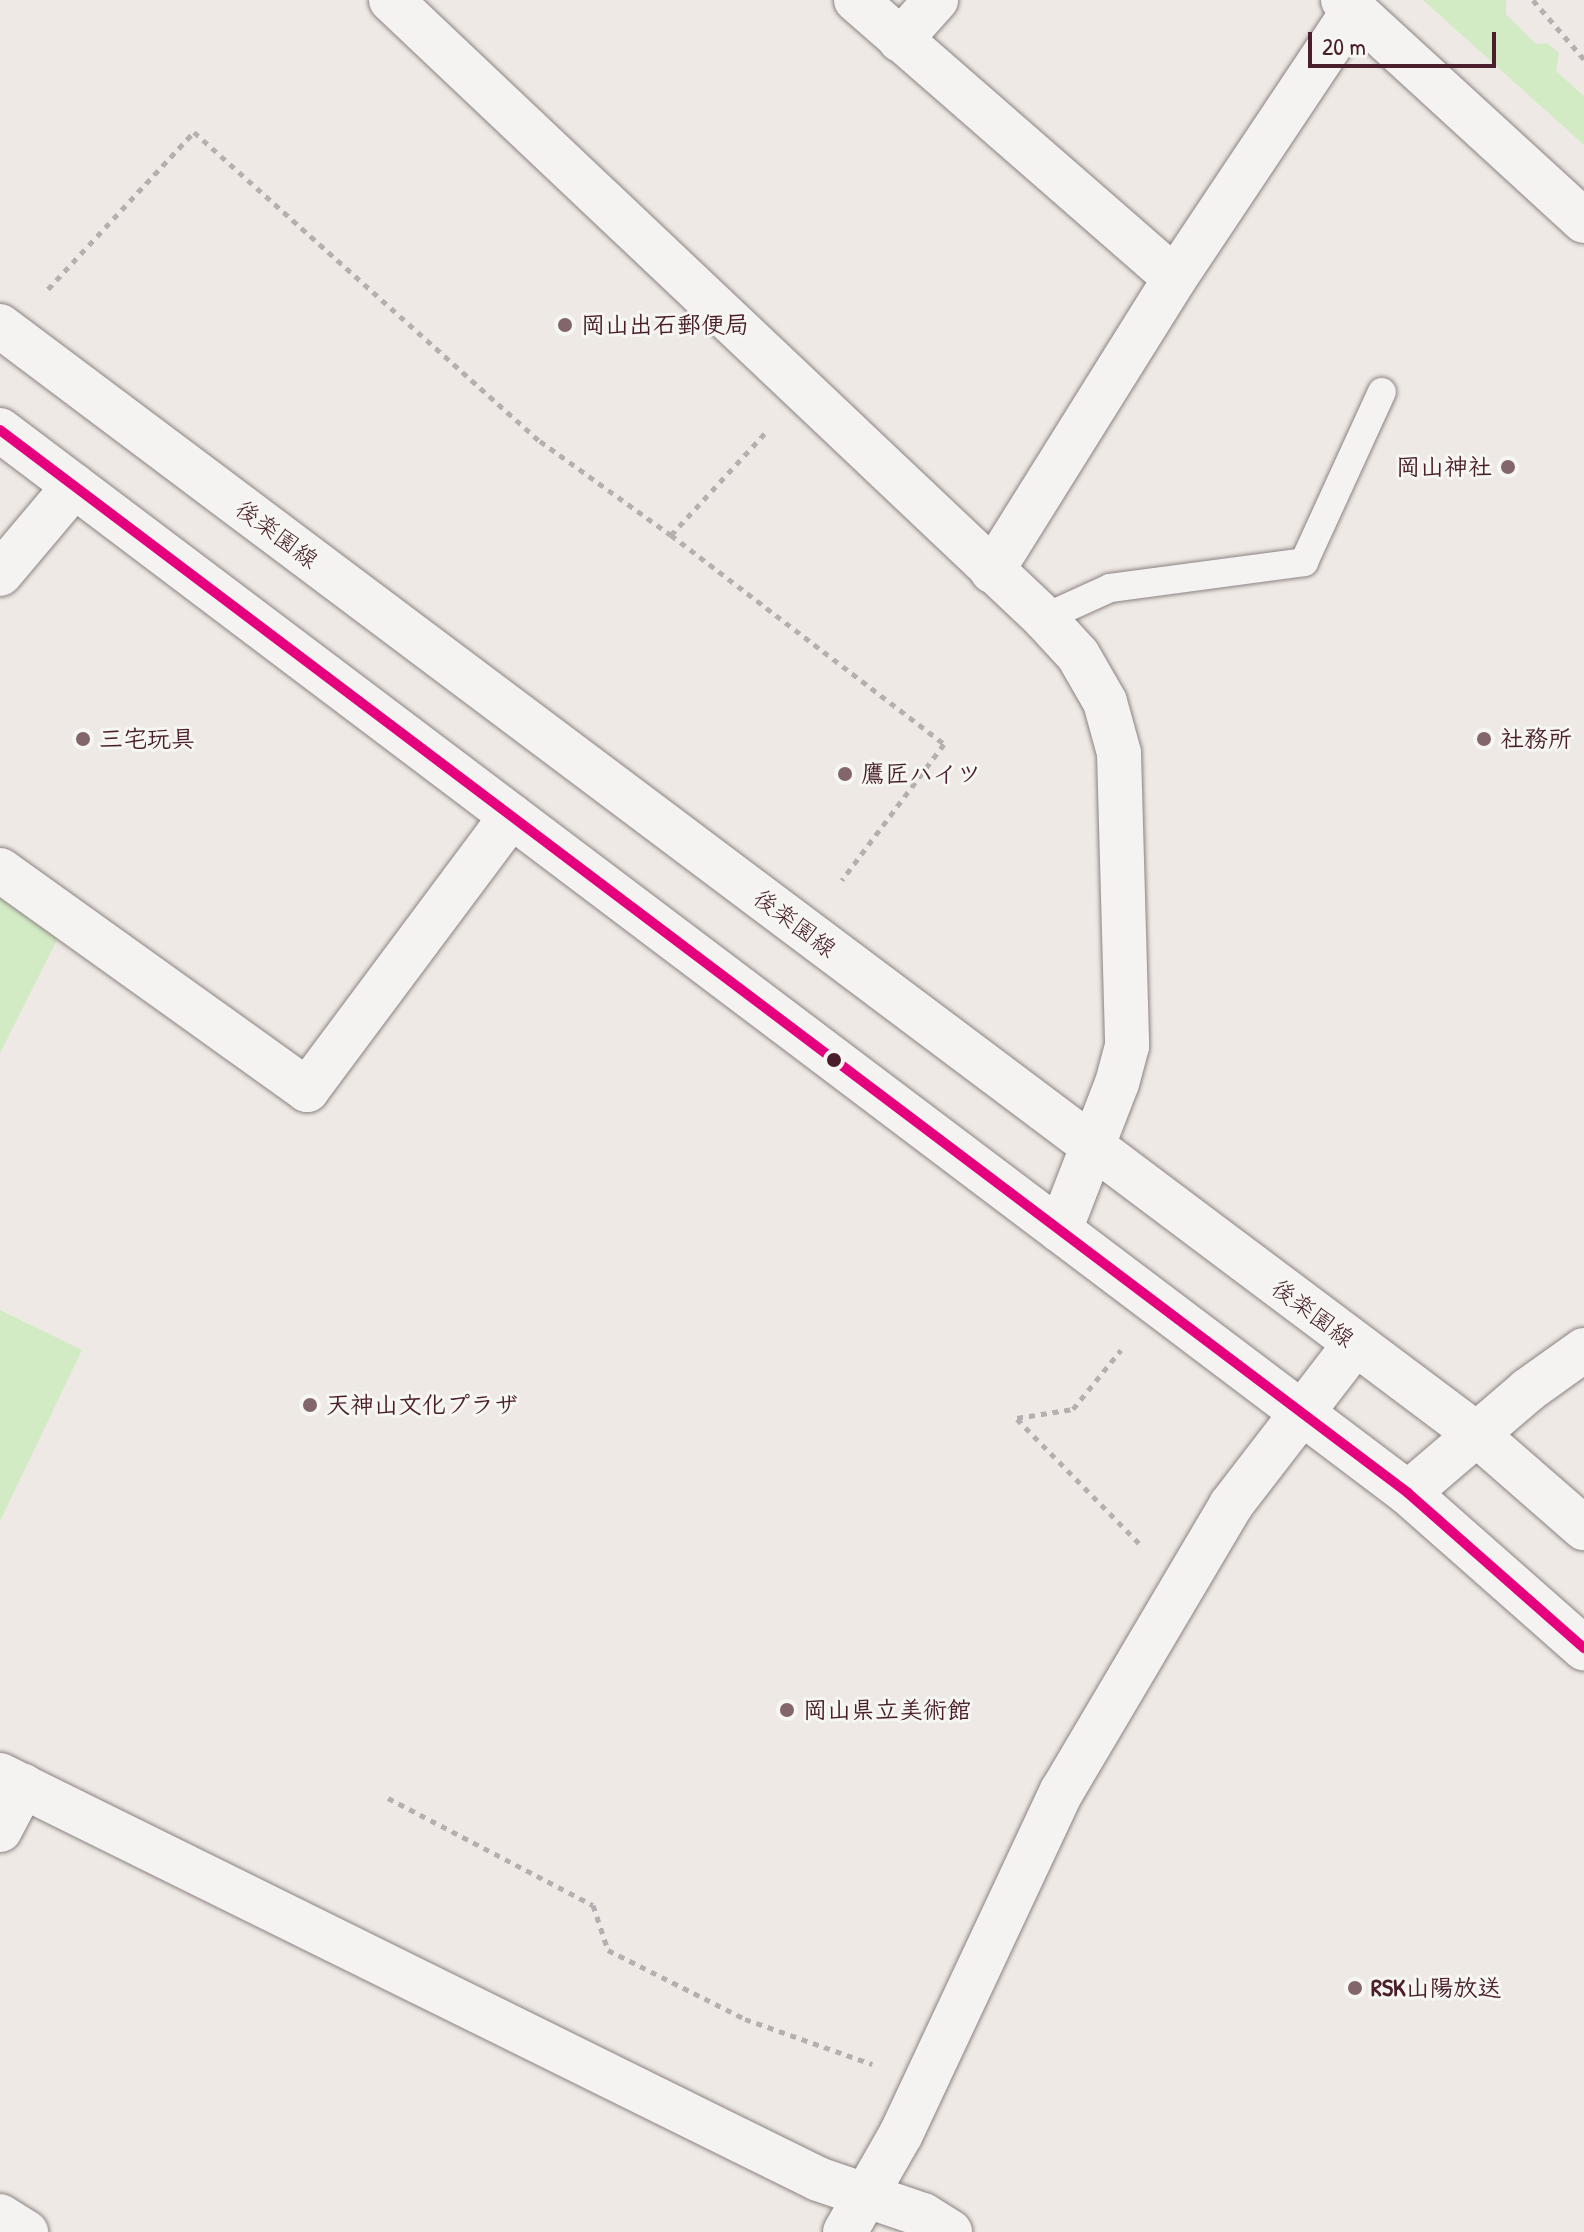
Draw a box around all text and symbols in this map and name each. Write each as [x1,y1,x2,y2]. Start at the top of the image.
scale bar [1312,16,1500,66]
text: 20 m [1322,30,1366,62]
place label: 岡山出石郵便局 [581,311,749,339]
marker: 岡山出石郵便局 [556,316,574,334]
place label: 岡山神社 [1396,453,1492,481]
marker: 岡山神社 [1499,458,1517,476]
street label: 後楽園線 [230,494,324,574]
place label: 三宅玩具 [99,725,195,753]
place label: 社務所 [1500,725,1572,753]
marker: 三宅玩具 [74,730,92,748]
marker: 社務所 [1475,730,1493,748]
place label: 鷹匠ハイツ [861,760,981,788]
marker: 鷹匠ハイツ [836,765,854,783]
street label: 後楽園線 [748,883,842,963]
unlabelled marker [826,1052,842,1068]
street label: 後楽園線 [1266,1273,1360,1353]
place label: 天神山文化プラザ [326,1391,518,1419]
marker: 天神山文化プラザ [301,1396,319,1414]
place label: 岡山県立美術館 [803,1696,971,1724]
marker: 岡山県立美術館 [778,1701,796,1719]
place label: RSK山陽放送 [1371,1974,1501,2002]
marker: RSK山陽放送 [1346,1979,1364,1997]

